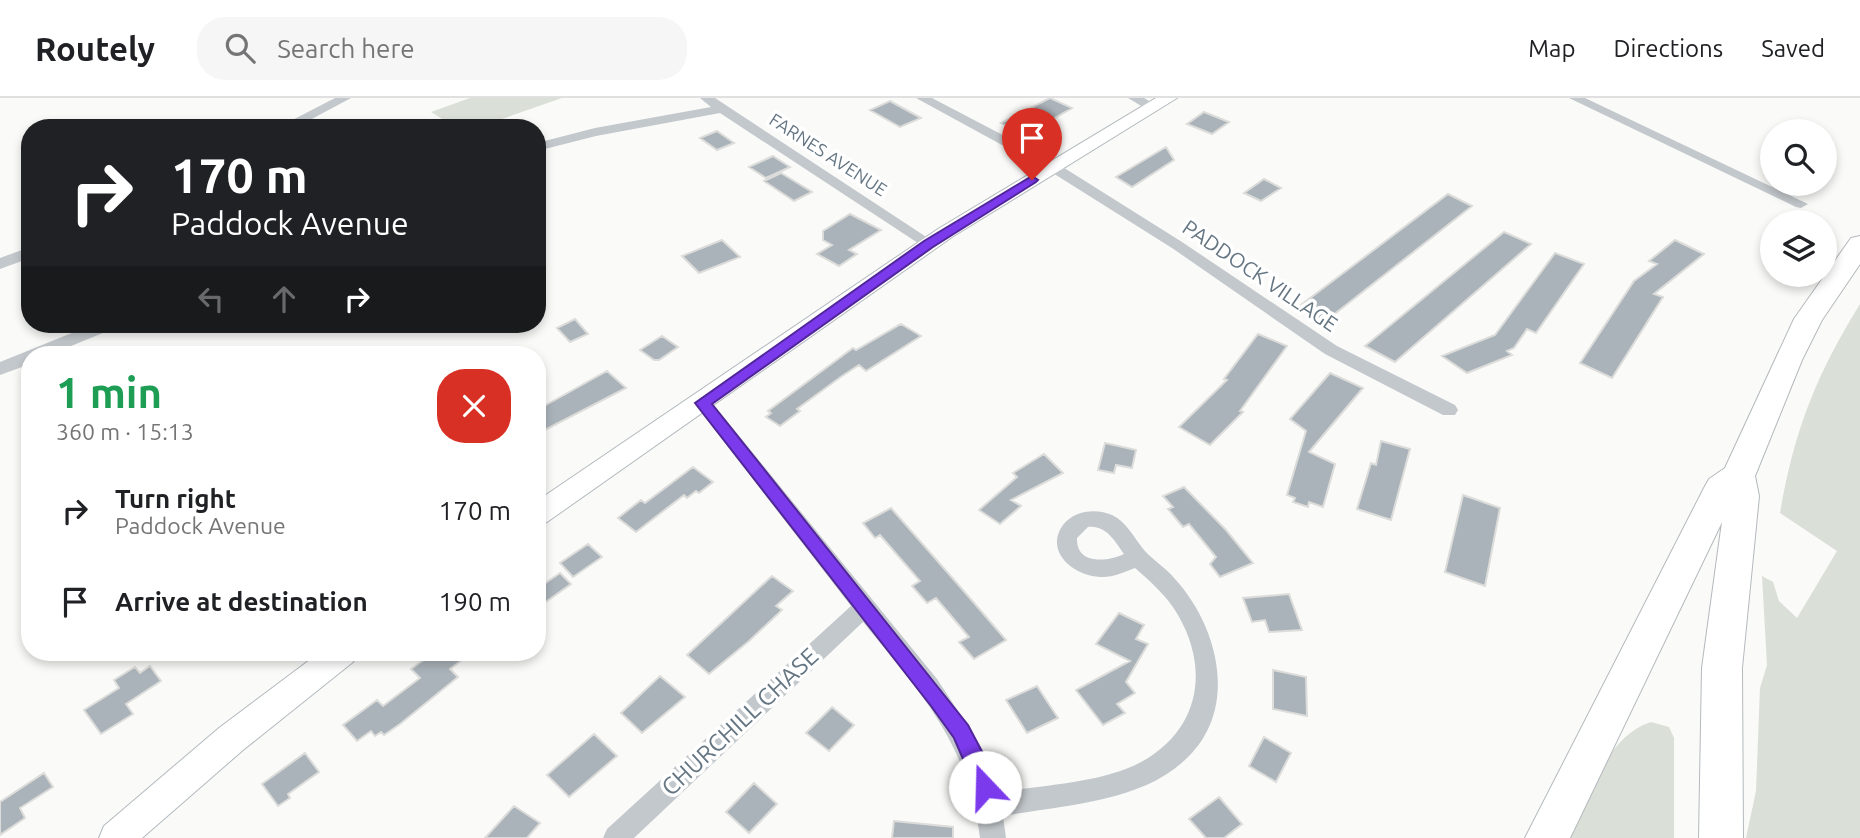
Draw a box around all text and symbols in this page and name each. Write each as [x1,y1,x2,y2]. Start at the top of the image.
search box [197,17,687,80]
icon: search [221,29,259,67]
text: Routely [35,30,155,67]
text: Search here [277,34,415,63]
text: Map [1528,35,1575,62]
text: Directions [1613,35,1723,62]
text: Saved [1761,35,1825,62]
pin [1002,108,1062,180]
street label: FARNES AVENUE [766,109,891,200]
icon: arrive [1013,119,1051,157]
map controls [1760,119,1837,287]
button: search [1760,119,1837,196]
icon: right [56,147,147,238]
text: 170 m [171,147,308,202]
text: Paddock Avenue [171,205,409,241]
button: layers [1760,210,1837,287]
street label: PADDOCK VILLAGE [1179,214,1343,336]
icon: left [192,280,230,318]
icon: ahead [265,280,303,318]
icon: right [338,280,376,318]
text: 1 min [56,369,162,416]
button: close [437,369,511,443]
text: 360 m · 15:13 [56,419,194,444]
text: Turn right [115,484,236,513]
icon: right [56,492,94,530]
text: 170 m [439,496,511,525]
text: Paddock Avenue [115,513,286,538]
icon: arrive [56,583,94,621]
text: Arrive at destination [115,587,368,616]
text: 190 m [439,587,511,616]
street label: CHURCHILL CHASE [656,642,823,801]
position arrow [948,750,1022,824]

